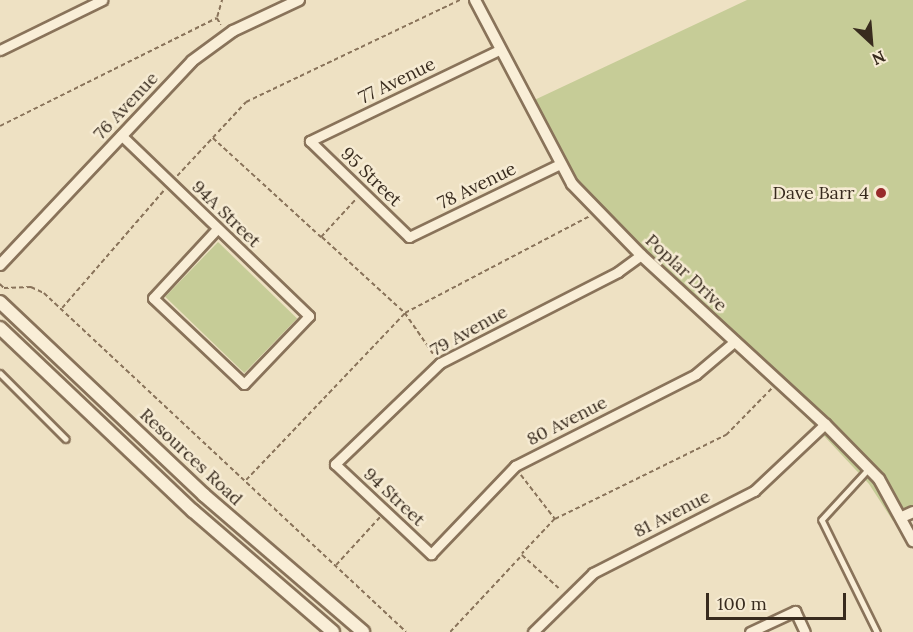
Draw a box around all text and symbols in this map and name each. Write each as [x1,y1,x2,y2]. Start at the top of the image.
north arrow [841,12,901,72]
text: N [869,46,889,70]
street label: 77 Avenue [355,53,439,109]
street label: 76 Avenue [89,68,163,144]
street label: 95 Street [336,143,406,211]
street label: 78 Avenue [434,158,520,214]
street label: 94A Street [187,176,265,252]
place label: Dave Barr 4 [773,182,869,204]
marker: Dave Barr 4 [874,186,888,200]
street label: Poplar Drive [641,230,731,316]
street label: 79 Avenue [427,301,511,361]
street label: 80 Avenue [523,392,611,450]
street label: Resources Road [135,404,247,510]
street label: 94 Street [359,463,429,531]
street label: 81 Avenue [630,486,714,542]
scale bar [709,581,848,619]
text: 100 m [717,592,767,615]

